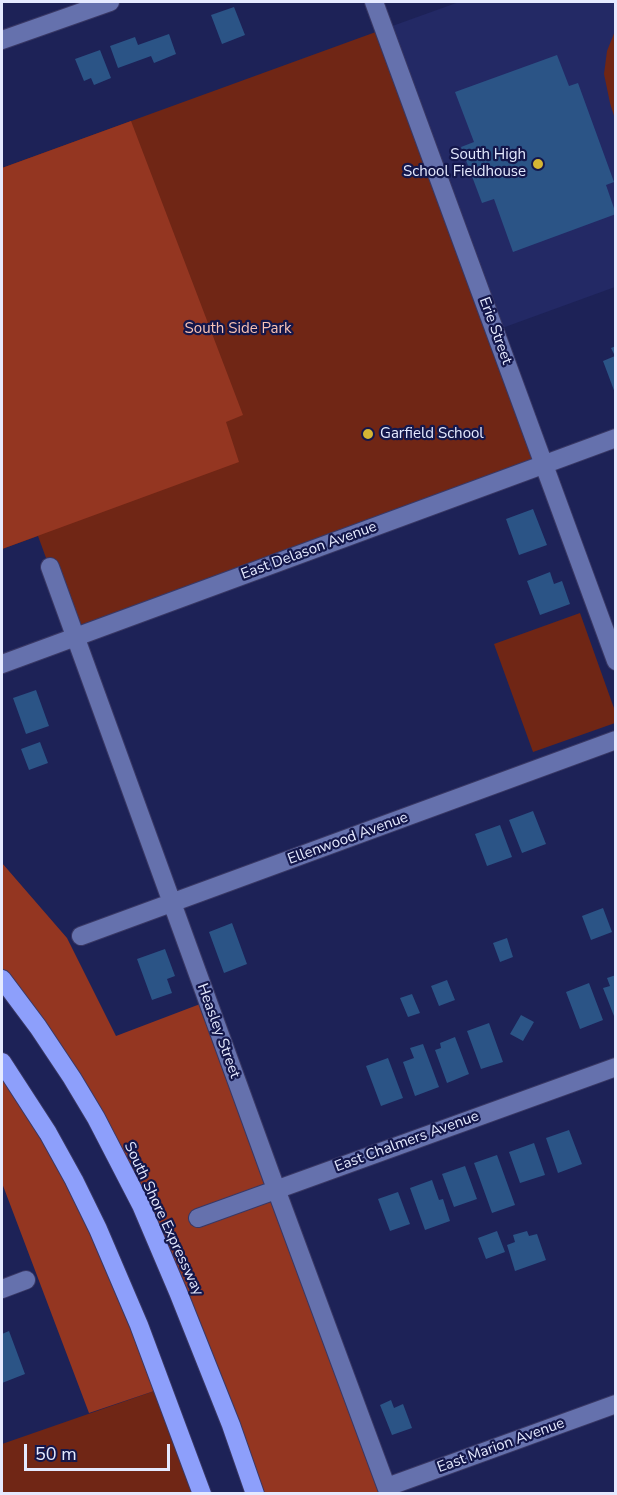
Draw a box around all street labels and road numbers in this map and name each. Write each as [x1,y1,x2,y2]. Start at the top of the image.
street label: Erie Street [475,295,515,367]
street label: East Delason Avenue [239,518,379,584]
street label: Ellenwood Avenue [285,809,411,869]
street label: Heasley Street [193,981,243,1081]
street label: East Chalmers Avenue [332,1108,482,1176]
street label: South Shore Expressway [119,1139,207,1299]
street label: East Marion Avenue [435,1415,567,1477]

